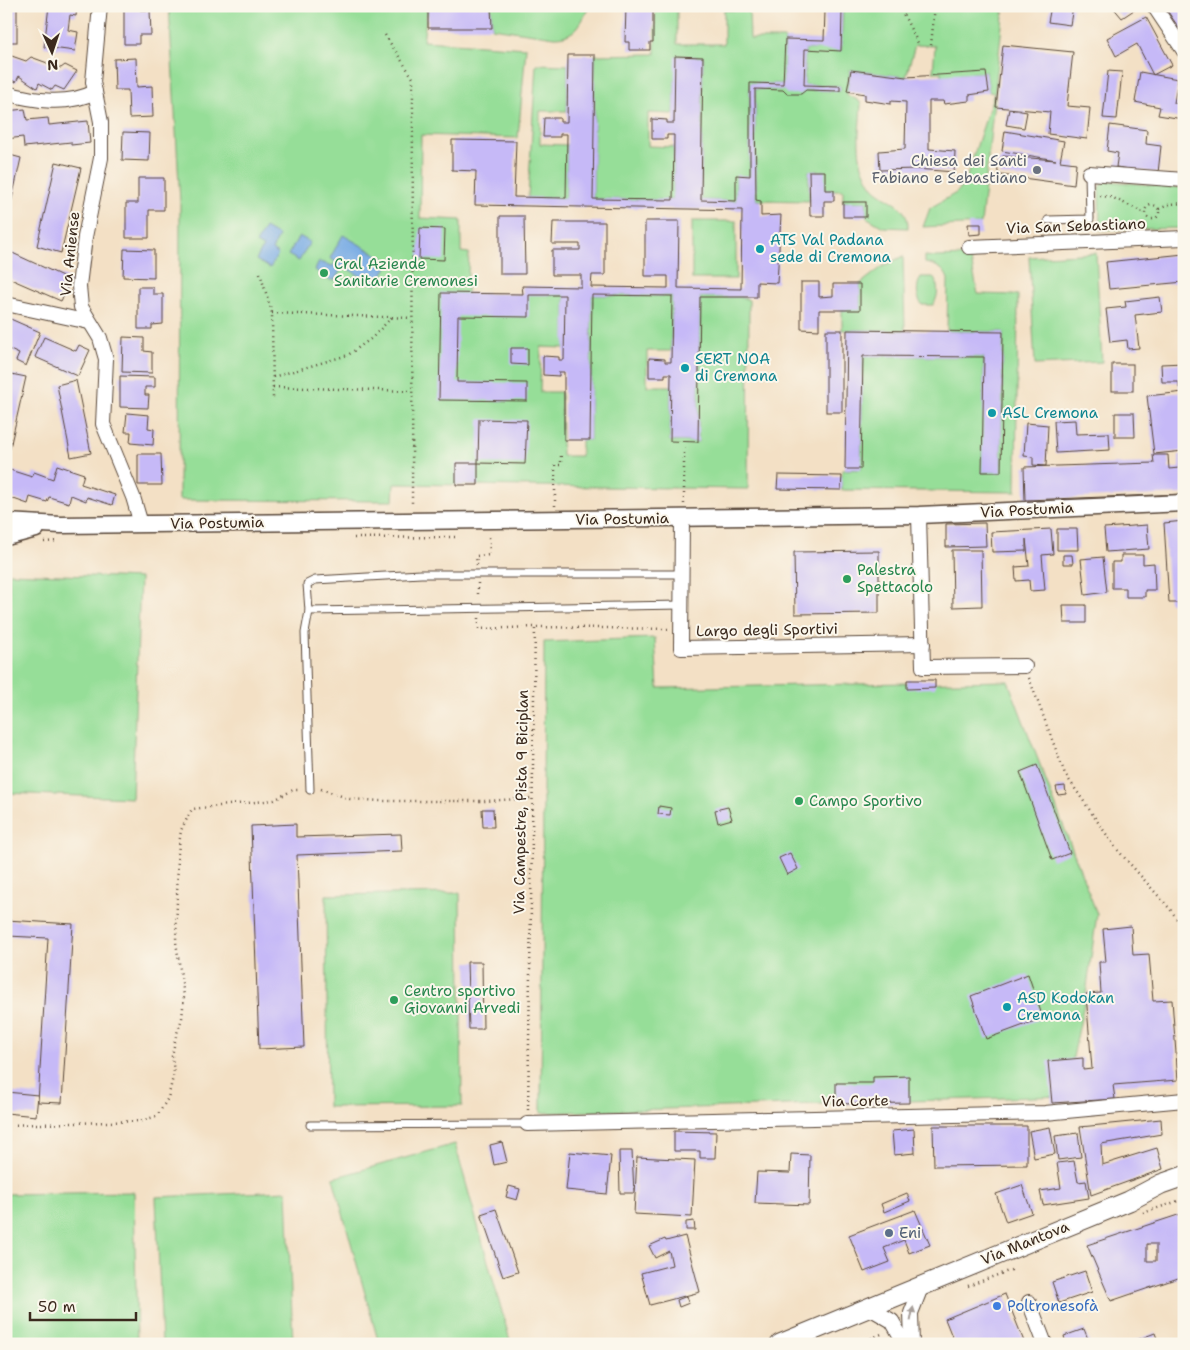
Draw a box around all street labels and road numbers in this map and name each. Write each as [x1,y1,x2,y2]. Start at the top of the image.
street label: Via Aniense [56,210,84,298]
street label: Via San Sebastiano [1006,214,1146,238]
street label: Via Postumia [980,498,1075,522]
street label: Via Postumia [575,508,670,530]
street label: Via Postumia [170,512,265,534]
street label: Largo degli Sportivi [696,619,838,641]
street label: Via Campestre, Pista 9 Biciplan [509,689,533,915]
street label: Via Corte [821,1090,889,1112]
street label: Via Mantova [978,1216,1073,1270]

